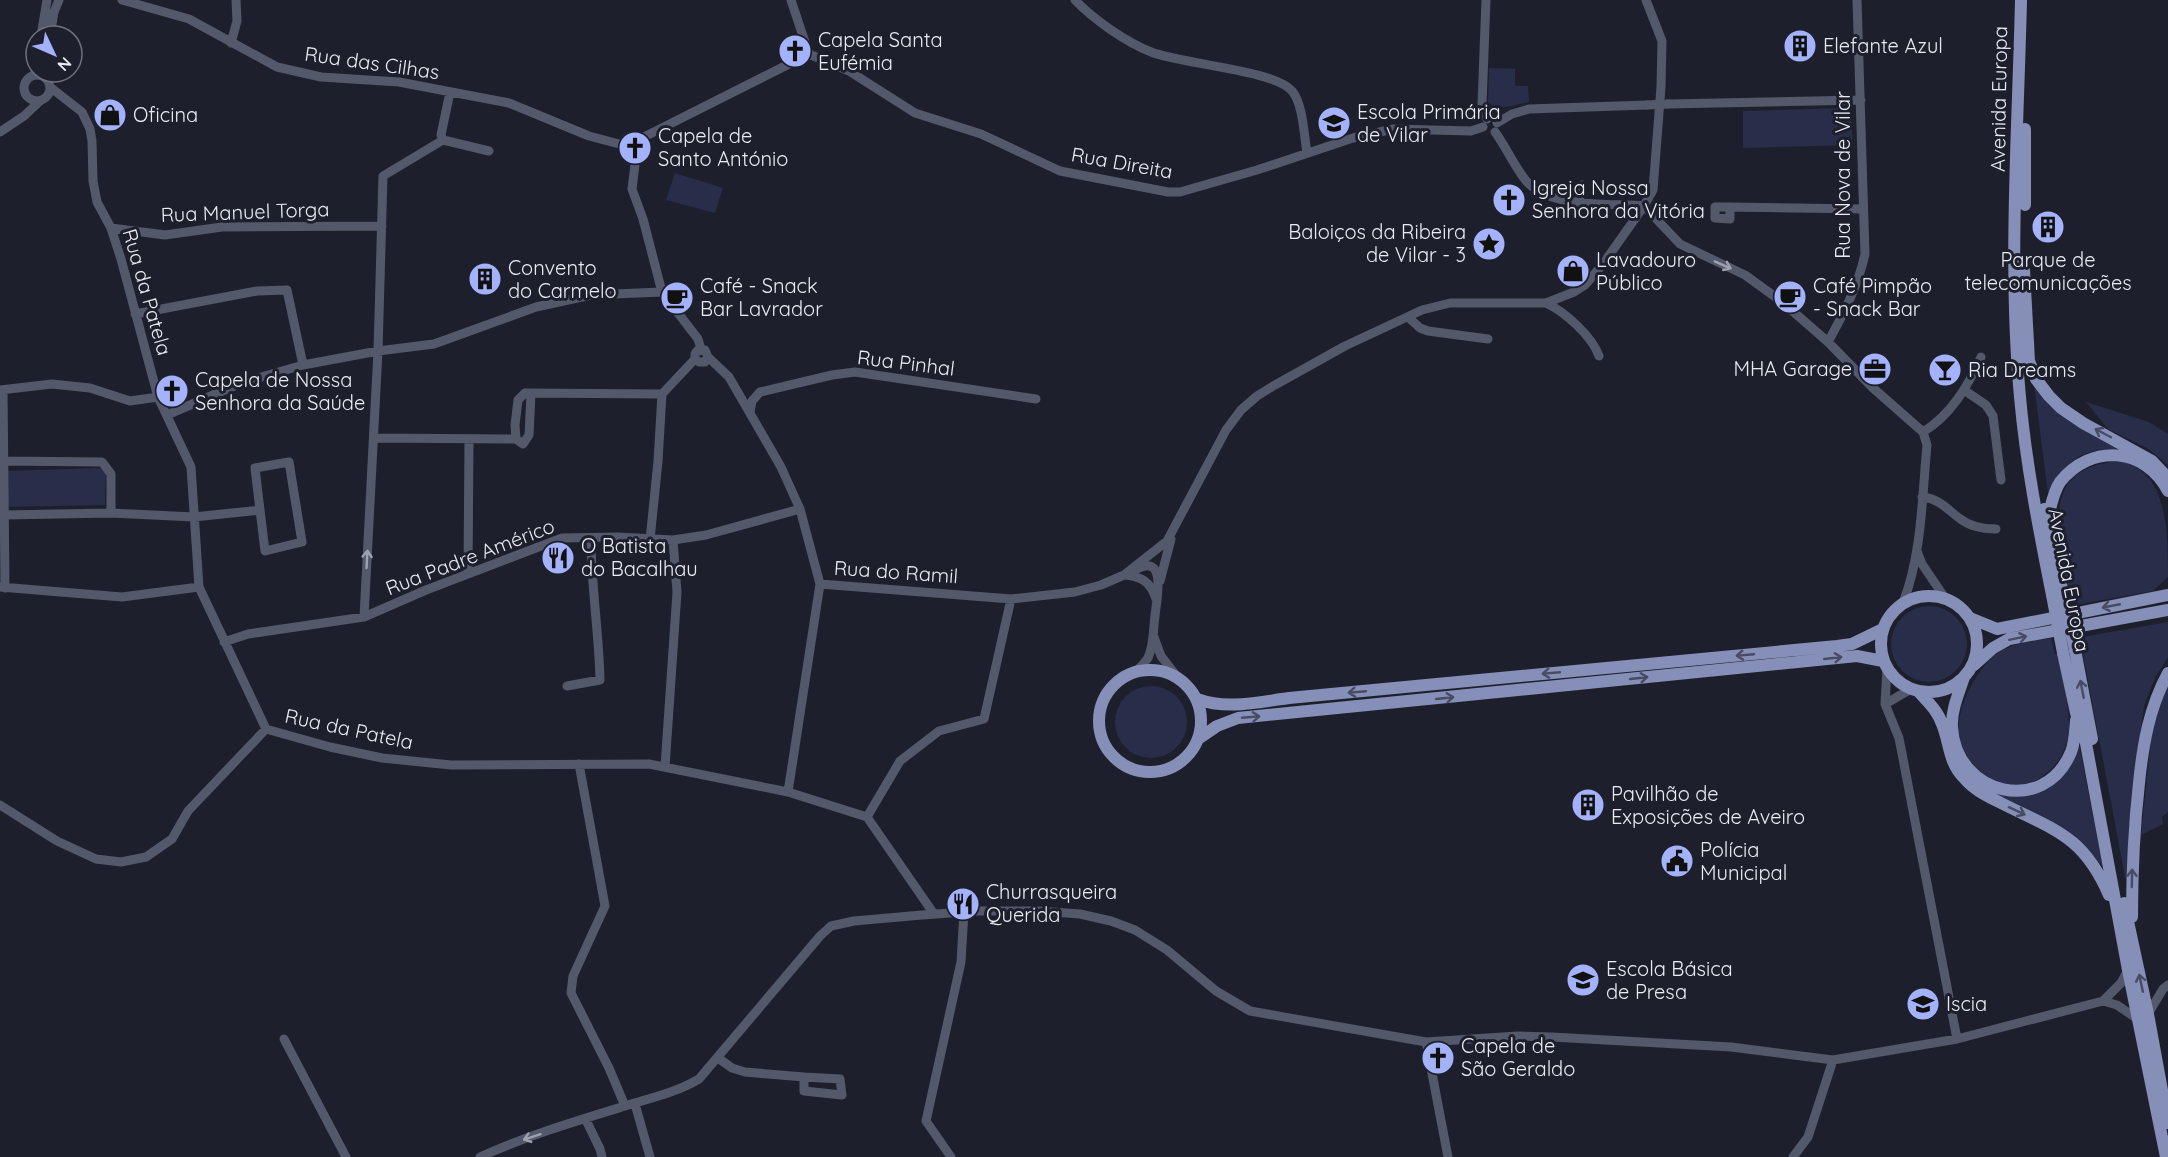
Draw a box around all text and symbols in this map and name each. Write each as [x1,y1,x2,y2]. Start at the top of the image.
north arrow [24,24,84,84]
street label: Avenida Europa [1985,26,2012,172]
place label: Capela Santa Eufémia [818,27,943,75]
building icon: Elefante Azul [1782,28,1818,64]
church icon: Capela Santa Eufémia [777,33,813,69]
place label: Elefante Azul [1823,33,1943,58]
street label: Rua das Cilhas [303,41,441,84]
text: N [54,53,76,76]
street label: Rua Nova de Vilar [1830,91,1855,259]
shop icon: Oficina [92,97,128,133]
place label: Escola Primária de Vilar [1357,99,1501,147]
place label: Oficina [133,102,198,127]
school or university icon: Escola Primária de Vilar [1316,105,1352,141]
place label: Capela de Santo António [658,123,788,171]
church icon: Capela de Santo António [617,130,653,166]
street label: Rua Direita [1069,141,1175,184]
place label: Igreja Nossa Senhora da Vitória [1532,175,1705,223]
church icon: Igreja Nossa Senhora da Vitória [1491,182,1527,218]
street label: Rua Manuel Torga [160,196,330,227]
building icon: Parque de telecomunicações [2030,209,2066,245]
place label: Baloiços da Ribeira de Vilar - 3 [1288,219,1466,267]
street label: Rua da Patela [117,226,177,358]
place icon: Baloiços da Ribeira de Vilar - 3 [1471,226,1507,262]
place label: Lavadouro Público [1596,247,1696,295]
place label: Parque de telecomunicações [1964,247,2132,295]
shop icon: Lavadouro Público [1555,253,1591,289]
place label: Convento do Carmelo [508,255,617,303]
one-way arrow [1714,260,1732,272]
building icon: Convento do Carmelo [467,261,503,297]
place label: Café - Snack Bar Lavrador [700,273,823,321]
place label: Café Pimpão - Snack Bar [1813,273,1932,321]
cafe icon: Café Pimpão - Snack Bar [1772,279,1808,315]
cafe icon: Café - Snack Bar Lavrador [659,280,695,316]
street label: Rua Pinhal [856,344,956,381]
office icon: MHA Garage [1857,351,1893,387]
bar icon: Ria Dreams [1927,352,1963,388]
place label: MHA Garage [1733,356,1852,381]
place label: Ria Dreams [1968,357,2076,382]
place label: Capela de Nossa Senhora da Saúde [195,367,365,415]
church icon: Capela de Nossa Senhora da Saúde [154,373,190,409]
one-way arrow [2094,427,2112,439]
street label: Avenida Europa [2043,506,2096,654]
street label: Rua Padre Américo [382,513,558,600]
place label: O Batista do Bacalhau [581,533,698,581]
restaurant icon: O Batista do Bacalhau [540,540,576,576]
one-way arrow [362,549,373,569]
street label: Rua do Ramil [833,555,959,588]
one-way arrow [2101,601,2121,612]
one-way arrow [2008,632,2027,643]
one-way arrow [1735,650,1755,661]
one-way arrow [1822,653,1842,664]
one-way arrow [1541,668,1561,679]
one-way arrow [1628,672,1648,683]
one-way arrow [2076,679,2087,699]
one-way arrow [1347,687,1367,698]
one-way arrow [1434,692,1454,703]
street label: Rua da Patela [283,703,416,754]
one-way arrow [1240,711,1260,722]
place label: Pavilhão de Exposições de Aveiro [1611,781,1805,829]
building icon: Pavilhão de Exposições de Aveiro [1570,787,1606,823]
one-way arrow [2007,805,2025,817]
place label: Polícia Municipal [1700,837,1787,885]
public building icon: Polícia Municipal [1659,843,1695,879]
one-way arrow [2126,869,2138,889]
place label: Churrasqueira Querida [986,879,1117,927]
restaurant icon: Churrasqueira Querida [945,886,981,922]
place label: Escola Básica de Presa [1606,956,1733,1004]
school or university icon: Escola Básica de Presa [1565,962,1601,998]
one-way arrow [2135,973,2147,992]
school or university icon: Iscia [1905,986,1941,1022]
place label: Iscia [1946,991,1987,1016]
place label: Capela de São Geraldo [1461,1033,1575,1081]
church icon: Capela de São Geraldo [1420,1040,1456,1076]
one-way arrow [523,1132,542,1143]

